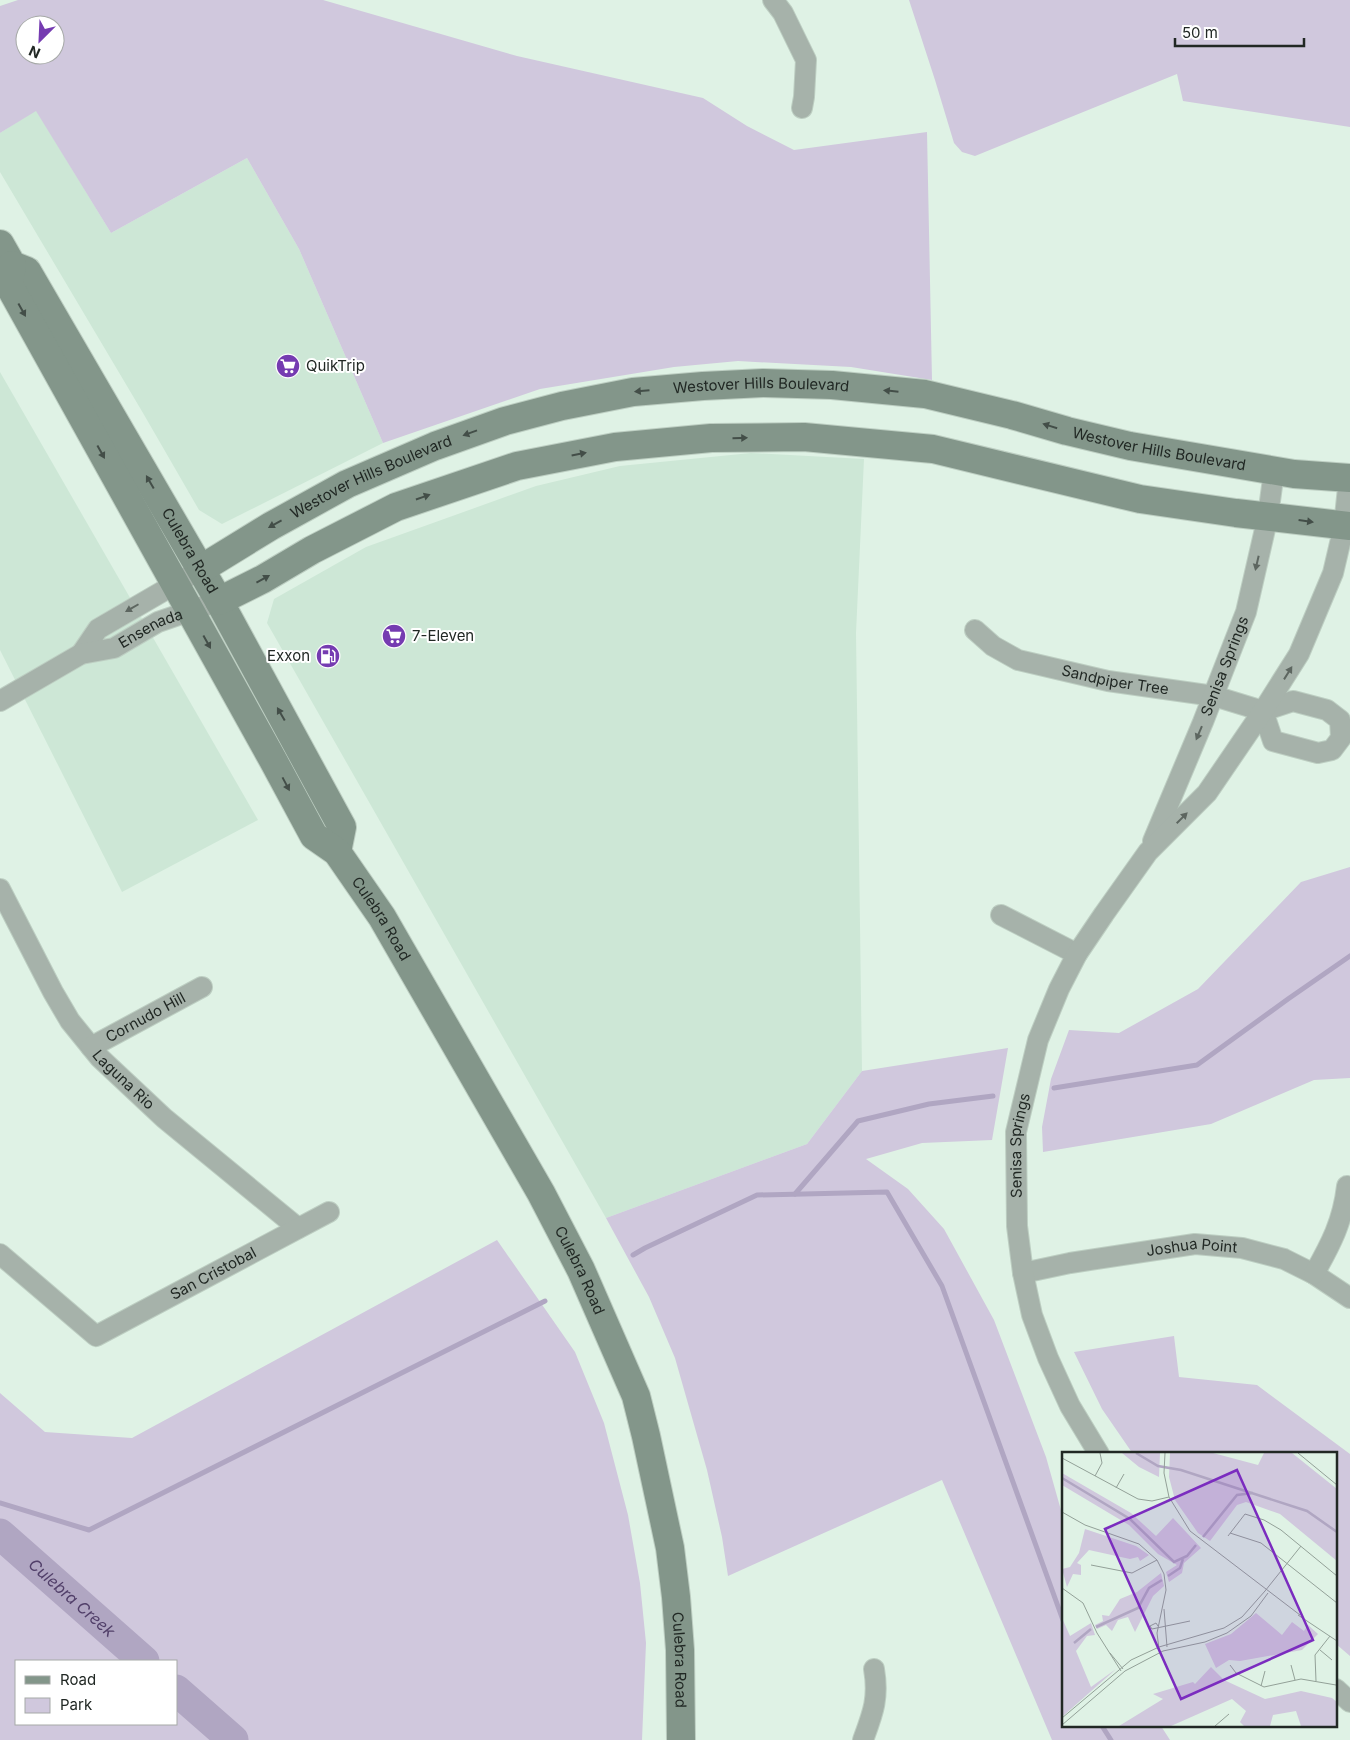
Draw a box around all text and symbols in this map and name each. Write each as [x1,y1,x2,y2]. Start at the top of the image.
north arrow [15,15,65,65]
scale bar [1175,15,1304,47]
text: 50 m [1182,23,1218,42]
text: N [26,42,43,62]
one-way arrow [18,303,27,316]
supermarket icon: QuikTrip [275,353,301,379]
place label: QuikTrip [306,356,365,375]
street label: Westover Hills Boulevard [672,373,850,398]
one-way arrow [883,387,899,395]
one-way arrow [634,388,650,396]
one-way arrow [1042,421,1057,429]
street label: Westover Hills Boulevard [1071,423,1247,475]
one-way arrow [462,429,477,437]
street label: Westover Hills Boulevard [287,431,454,522]
one-way arrow [733,433,749,441]
one-way arrow [97,444,105,459]
one-way arrow [571,450,587,458]
one-way arrow [146,474,154,489]
one-way arrow [415,493,430,501]
street label: Culebra Road [158,504,223,597]
one-way arrow [1298,517,1314,525]
one-way arrow [268,520,283,528]
one-way arrow [1253,556,1261,571]
one-way arrow [256,575,270,583]
street label: Ensenada [115,604,185,652]
one-way arrow [126,604,139,613]
street label: Senisa Springs [1196,613,1252,719]
supermarket icon: 7-Eleven [381,623,407,649]
place label: 7-Eleven [412,626,474,645]
one-way arrow [203,635,212,648]
fuel station icon: Exxon [315,643,341,669]
place label: Exxon [267,646,310,665]
street label: Sandpiper Tree [1060,660,1170,698]
one-way arrow [1283,666,1292,679]
one-way arrow [276,708,285,721]
one-way arrow [1194,726,1202,740]
one-way arrow [282,777,290,791]
one-way arrow [1176,812,1188,824]
street label: Culebra Road [348,873,415,964]
street label: Cornudo Hill [102,988,189,1046]
street label: Laguna Rio [88,1046,159,1113]
street label: Senisa Springs [1006,1091,1034,1198]
street label: Culebra Road [551,1222,609,1317]
street label: Joshua Point [1145,1234,1238,1260]
street label: San Cristobal [167,1243,259,1304]
inset map [1062,1452,1338,1728]
water label: Culebra Creek [25,1554,120,1641]
street label: Culebra Road [668,1611,691,1708]
legend [15,1660,178,1725]
text: Road [60,1670,96,1689]
text: Park [60,1695,93,1714]

